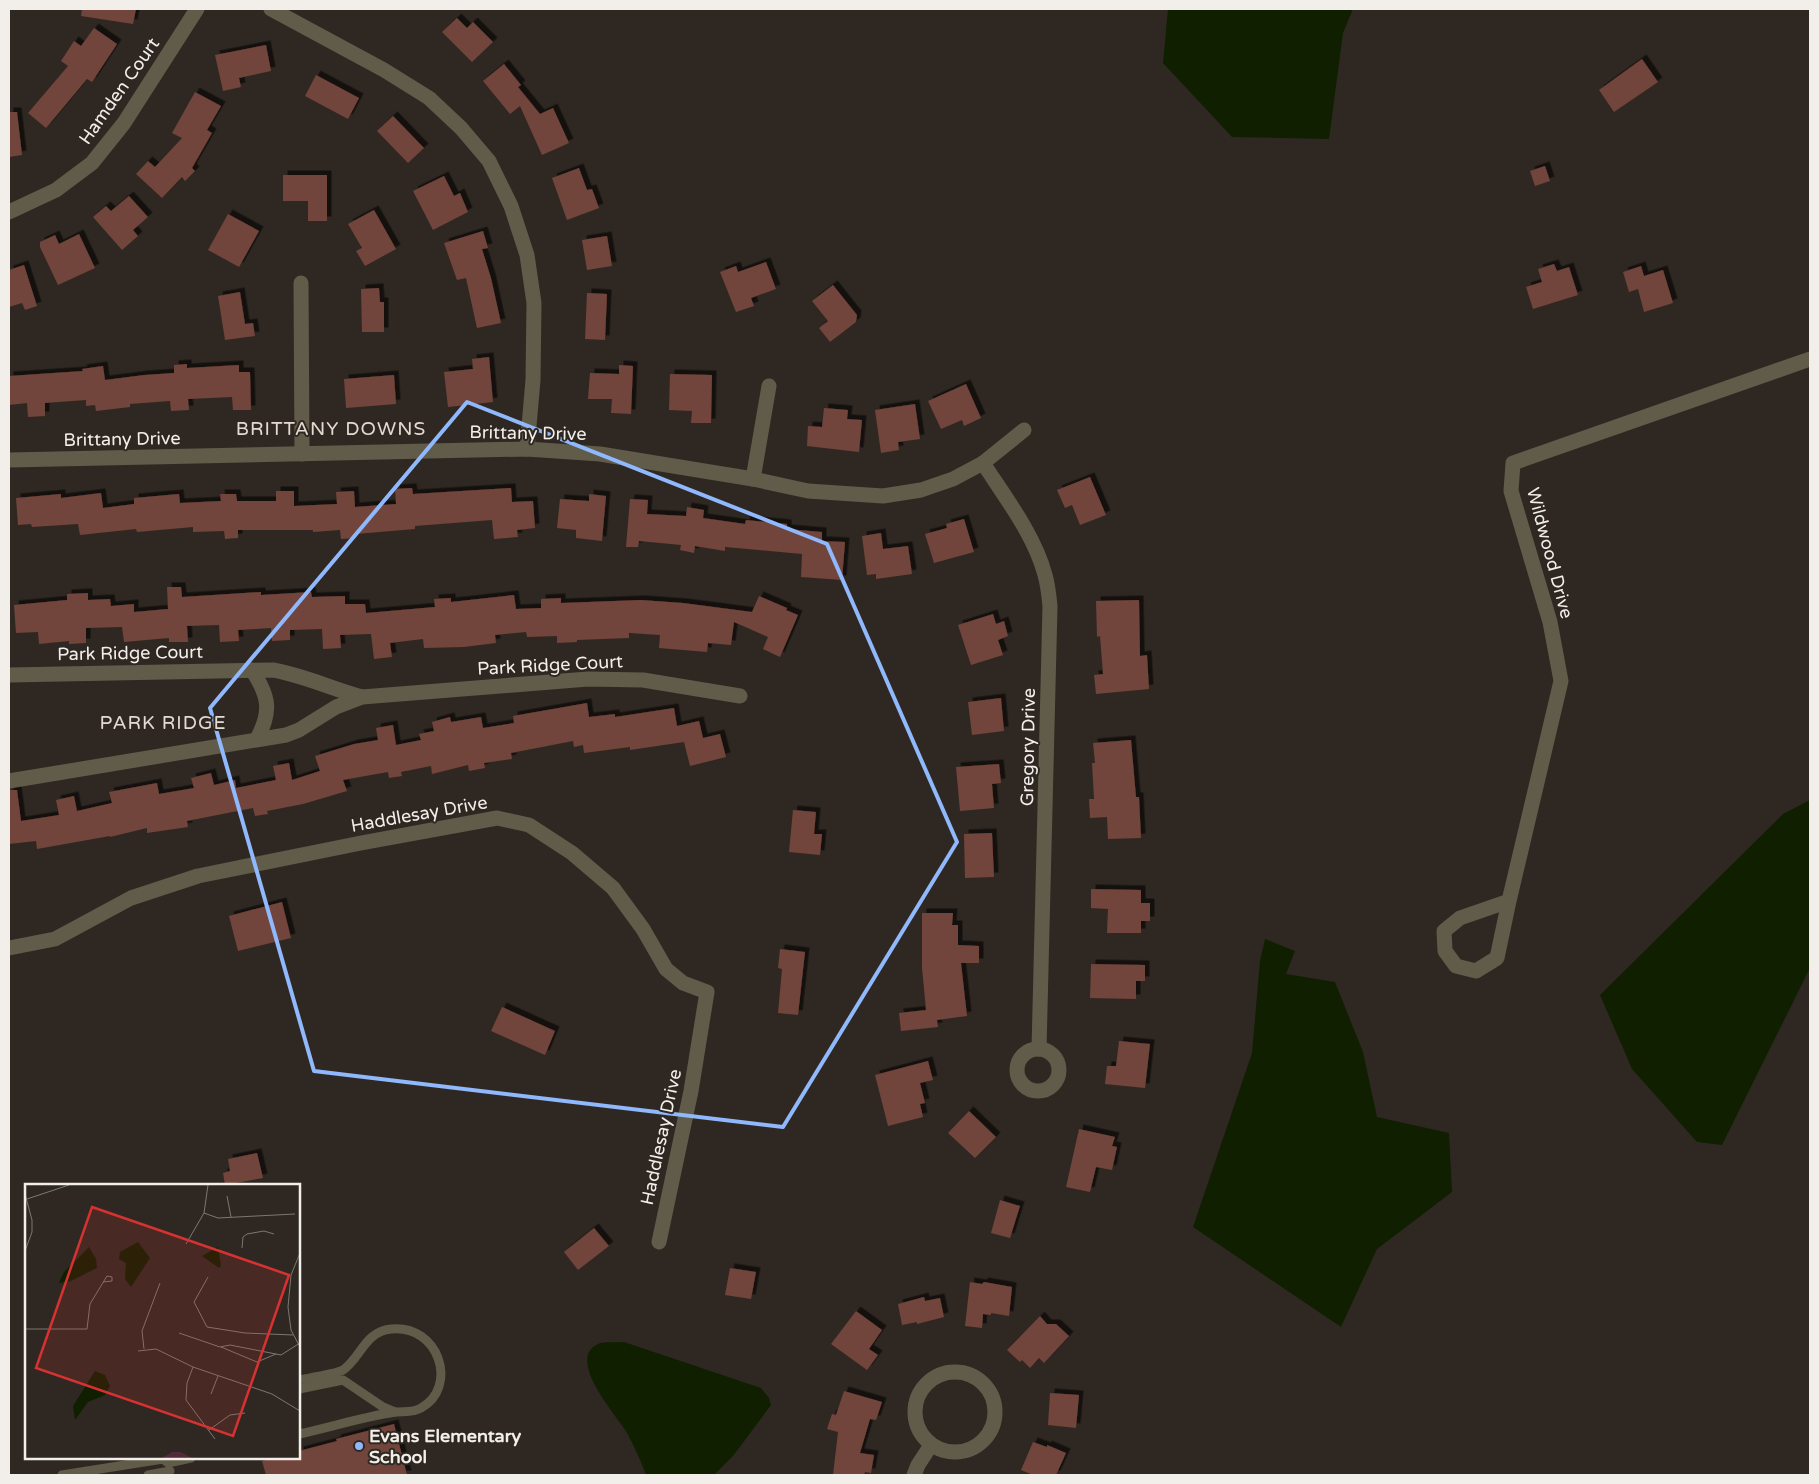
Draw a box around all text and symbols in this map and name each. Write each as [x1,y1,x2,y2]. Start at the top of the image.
street label: Hamden Court [74,33,164,149]
district label: BRITTANY DOWNS [236,418,426,440]
street label: Brittany Drive [469,421,587,445]
street label: Brittany Drive [63,427,181,451]
street label: Wildwood Drive [1522,485,1578,621]
street label: Park Ridge Court [57,641,203,665]
street label: Park Ridge Court [477,650,624,680]
street label: Gregory Drive [1016,688,1040,806]
district label: PARK RIDGE [99,712,227,734]
street label: Haddlesay Drive [349,791,489,837]
street label: Haddlesay Drive [636,1067,686,1207]
inset map [25,1184,300,1459]
place label: Evans Elementary School [369,1425,522,1468]
marker: Evans Elementary School [353,1440,365,1452]

